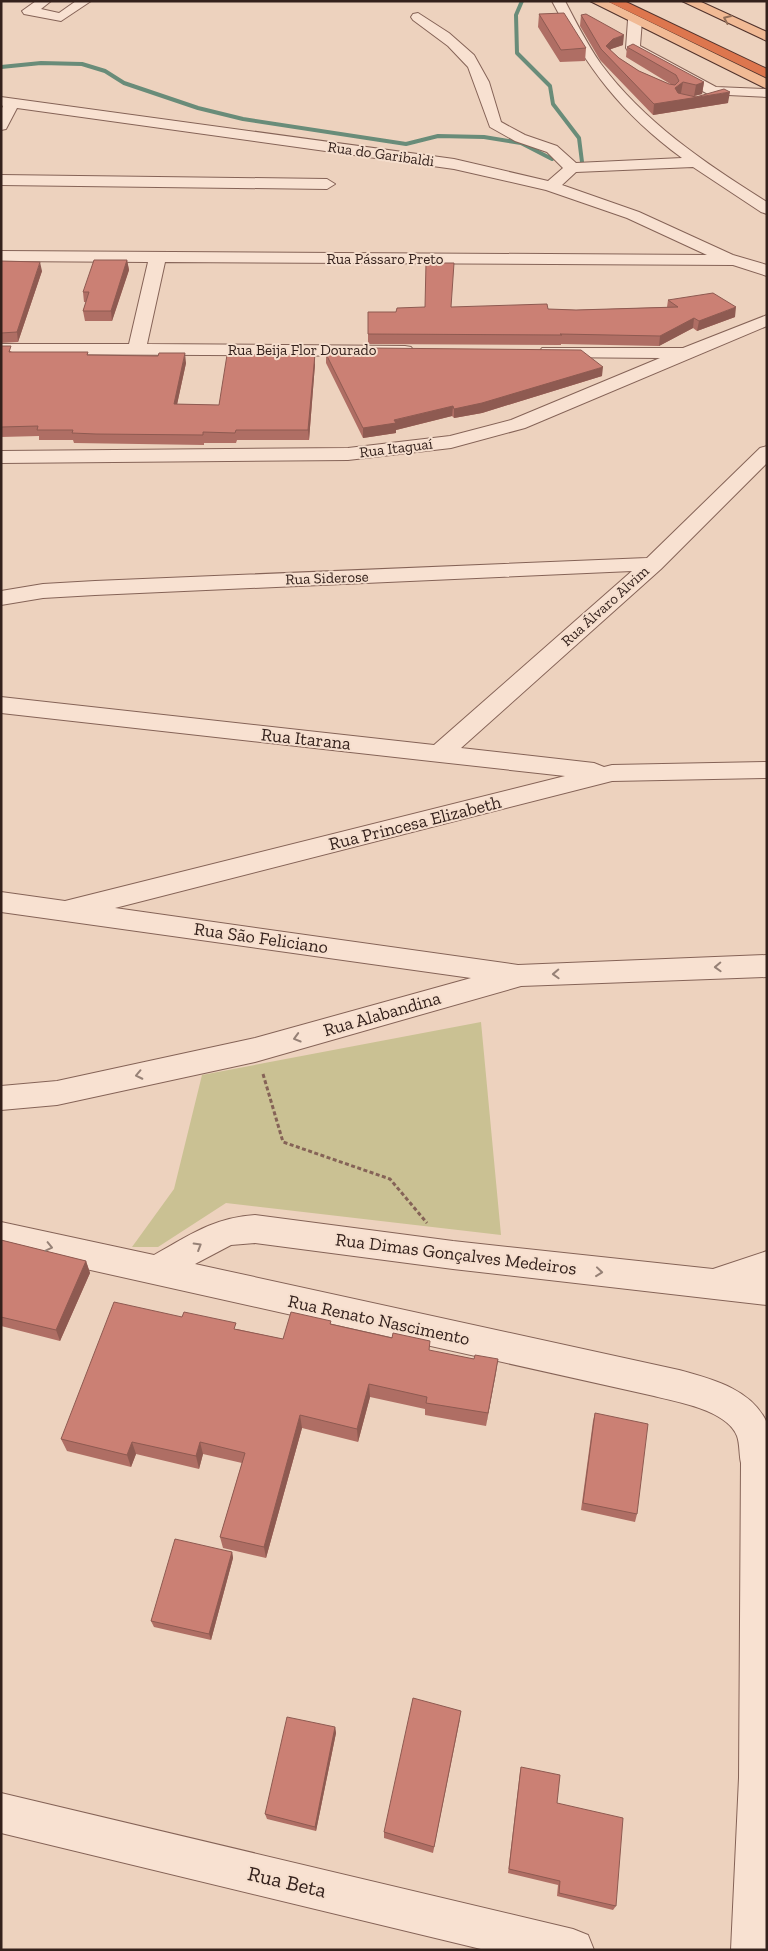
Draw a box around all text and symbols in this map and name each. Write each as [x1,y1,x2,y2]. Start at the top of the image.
one-way arrow [723,15,732,25]
street label: Rua do Garibaldi [327,138,435,170]
street label: Rua Pássaro Preto [326,250,444,268]
street label: Rua Beija Flor Dourado [228,341,377,359]
street label: Rua Itaguaí [358,435,434,461]
street label: Rua Álvaro Alvim [558,562,652,650]
street label: Rua Siderose [285,568,369,588]
street label: Rua Itarana [260,723,352,755]
street label: Rua Princesa Elizabeth [326,791,504,855]
street label: Rua São Feliciano [193,918,329,958]
one-way arrow [714,962,722,973]
one-way arrow [551,968,559,979]
street label: Rua Alabandina [321,987,444,1041]
one-way arrow [292,1032,301,1043]
one-way arrow [134,1069,143,1080]
street label: Rua Dimas Gonçalves Medeiros [334,1228,578,1280]
one-way arrow [44,1241,53,1252]
one-way arrow [193,1243,202,1253]
one-way arrow [595,1266,603,1277]
street label: Rua Renato Nascimento [286,1290,472,1350]
street label: Rua Beta [245,1860,329,1903]

